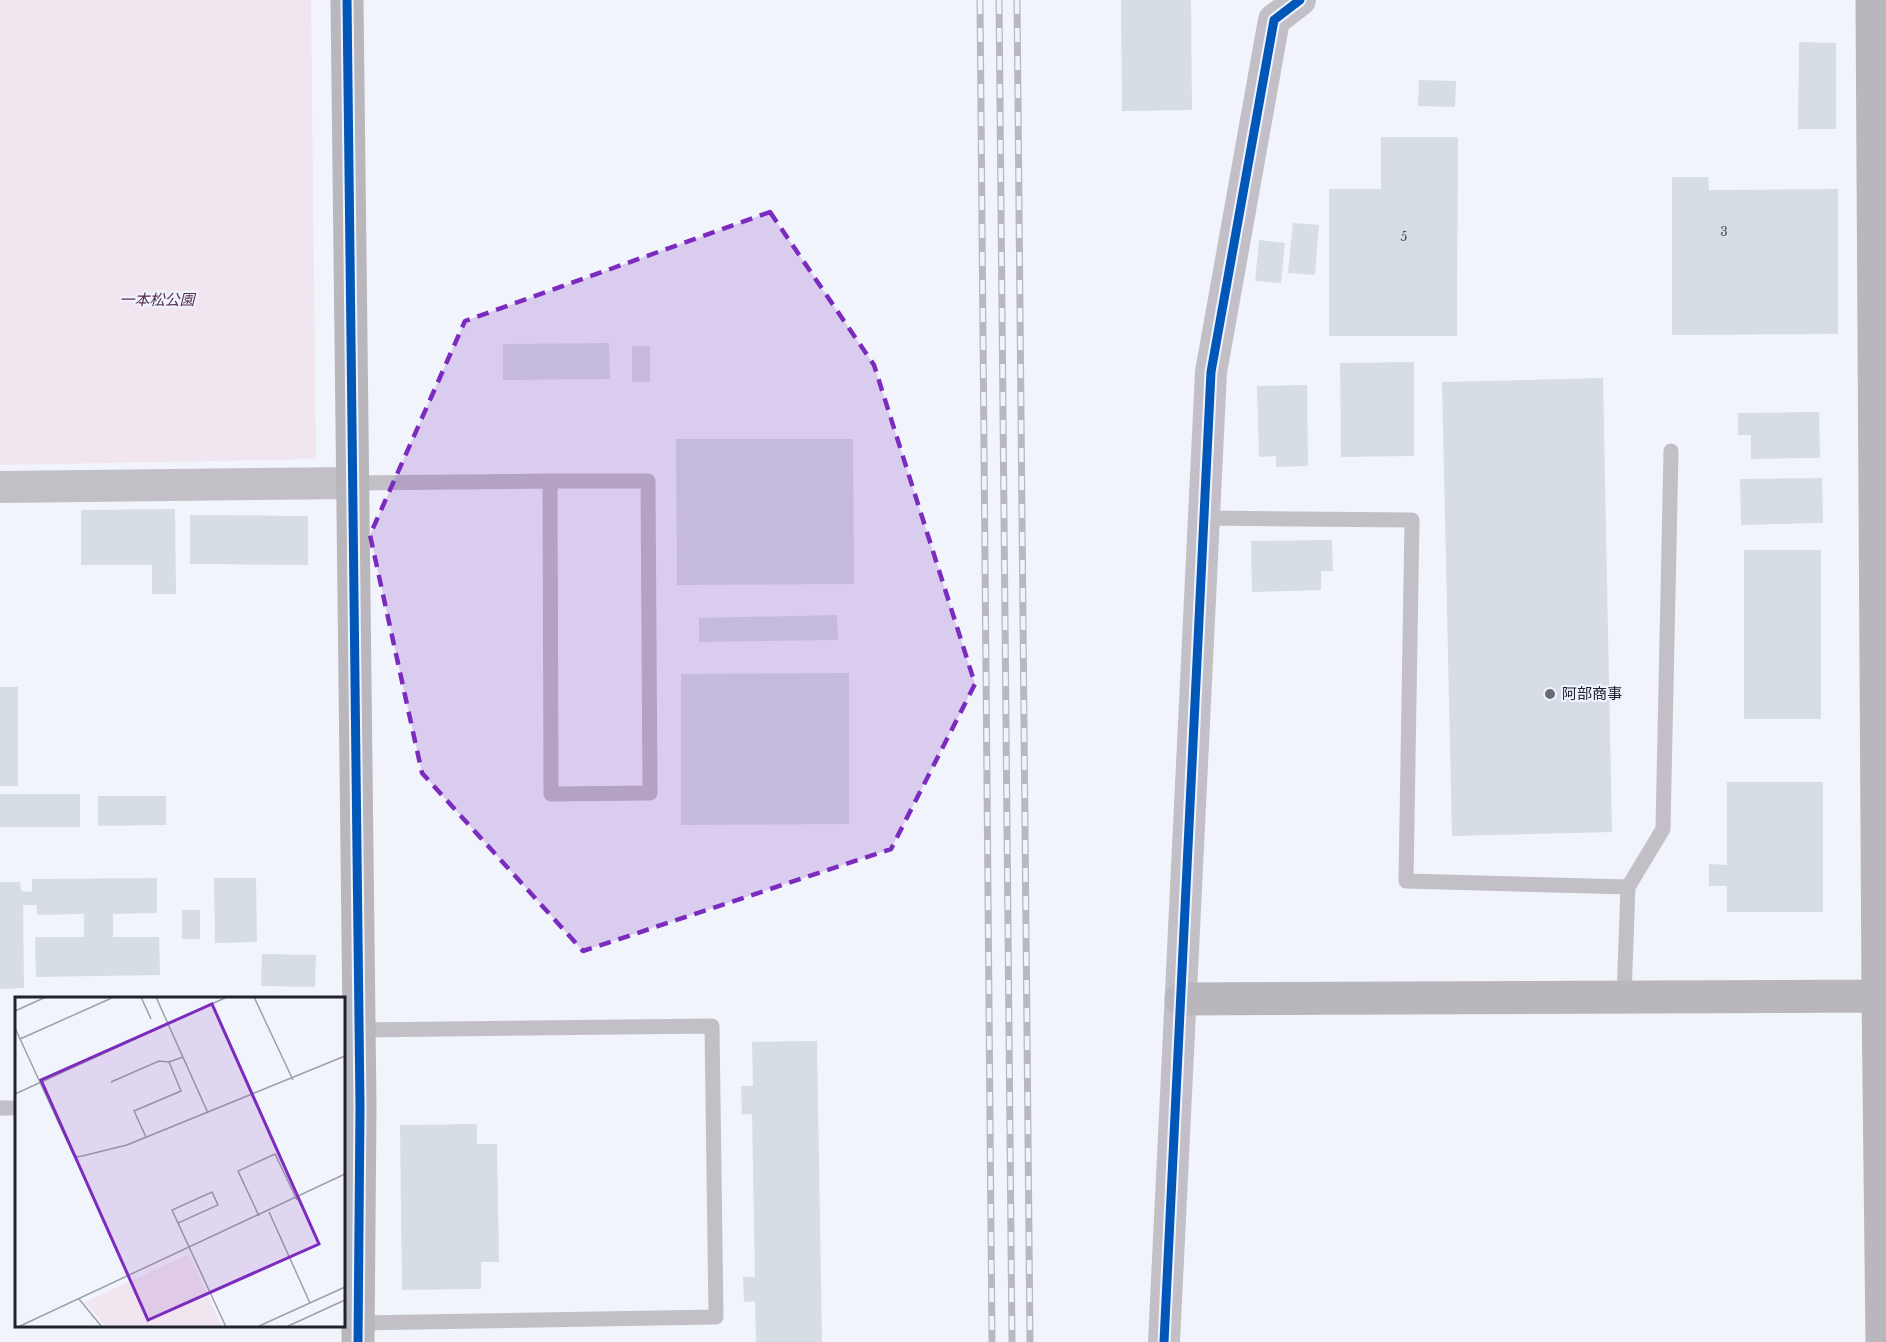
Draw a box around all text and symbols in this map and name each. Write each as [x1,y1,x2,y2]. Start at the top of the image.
house number: 3 [1720,224,1728,239]
house number: 5 [1401,229,1408,244]
park label: 一本松公園 [119,290,196,309]
place label: 阿部商事 [1562,684,1622,703]
marker: 阿部商事 [1543,687,1557,701]
inset map [15,997,345,1327]

